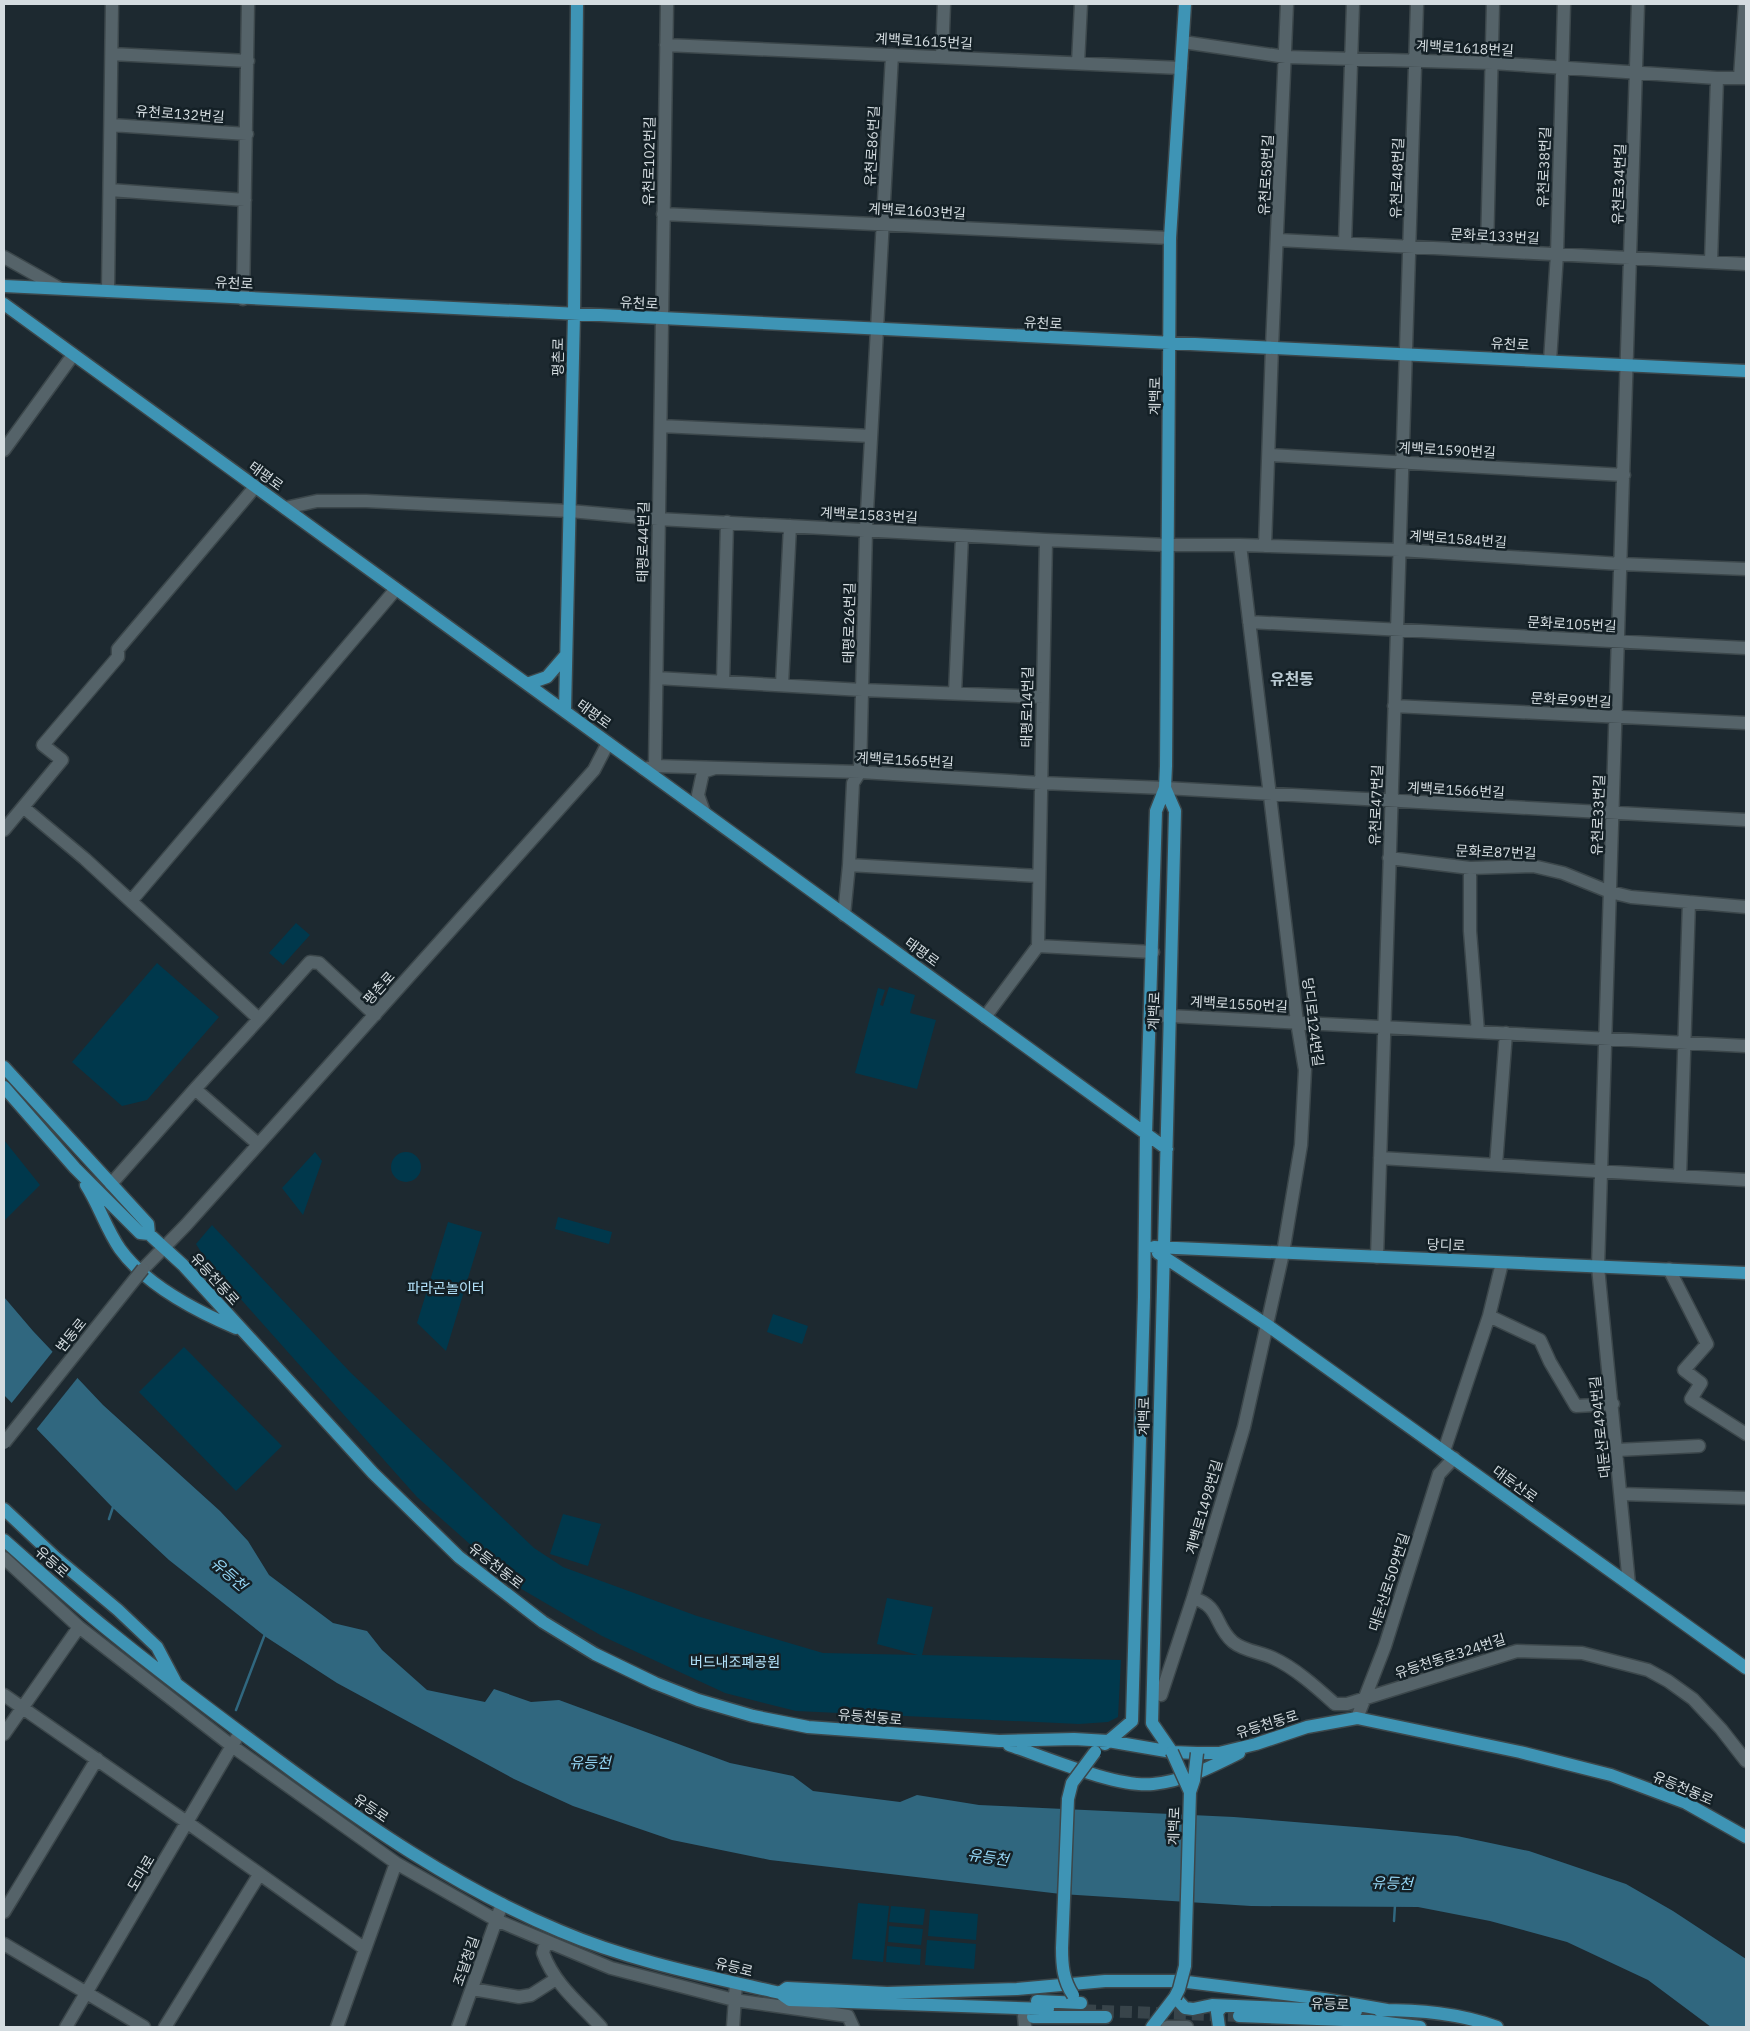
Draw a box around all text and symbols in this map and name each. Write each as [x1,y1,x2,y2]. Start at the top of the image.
street label: 계백로1615번길 [875,29,973,53]
street label: 계백로1618번길 [1416,36,1514,60]
street label: 유천로132번길 [135,102,225,126]
street label: 유천로86번길 [861,105,883,187]
street label: 유천로102번길 [639,116,659,206]
street label: 유천로38번길 [1534,126,1554,208]
street label: 유천로58번길 [1255,134,1277,216]
street label: 유천로48번길 [1387,137,1407,219]
street label: 유천로34번길 [1609,143,1629,225]
street label: 계백로1603번길 [868,199,966,223]
street label: 문화로133번길 [1450,225,1540,247]
street label: 유천로 [214,273,254,293]
street label: 유천로 [619,293,659,313]
street label: 유천로 [1023,313,1063,333]
street label: 유천로 [1490,334,1530,354]
street label: 평촌로 [549,337,567,376]
street label: 계백로 [1146,376,1164,415]
street label: 계백로1590번길 [1398,438,1496,462]
street label: 태평로 [245,457,287,495]
street label: 태평로44번길 [633,501,653,583]
street label: 계백로1583번길 [820,503,918,527]
street label: 계백로1584번길 [1408,527,1508,551]
street label: 태평로26번길 [839,582,859,664]
street label: 문화로105번길 [1527,613,1617,635]
street label: 태평로14번길 [1017,666,1037,748]
district label: 유천동 [1270,669,1314,689]
street label: 문화로99번길 [1530,689,1612,711]
street label: 태평로 [573,695,615,733]
street label: 계백로1565번길 [856,748,954,772]
street label: 유천로47번길 [1366,764,1386,846]
street label: 유천로33번길 [1588,774,1608,856]
street label: 계백로1566번길 [1407,778,1505,802]
street label: 문화로87번길 [1455,842,1537,862]
street label: 태평로 [901,933,943,971]
street label: 평촌로 [359,968,399,1008]
street label: 당디로124번길 [1299,976,1327,1068]
street label: 계백로 [1144,991,1164,1031]
street label: 계백로1550번길 [1190,992,1288,1016]
street label: 당디로 [1426,1235,1466,1255]
street label: 유등천동로 [187,1249,243,1309]
park label: 파라곤놀이터 [407,1279,485,1297]
street label: 변동로 [52,1314,90,1356]
street label: 대둔산로494번길 [1586,1375,1614,1479]
street label: 계백로 [1135,1396,1153,1435]
street label: 계백로1498번길 [1182,1457,1226,1557]
street label: 대둔산로 [1489,1462,1541,1506]
street label: 대둔산로509번길 [1365,1530,1413,1634]
street label: 유등천동로 [465,1539,527,1593]
street label: 유등로 [32,1543,73,1582]
water label: 유등천 [207,1553,253,1596]
street label: 유등천동로324번길 [1392,1630,1508,1682]
park label: 버드내조폐공원 [690,1653,780,1671]
street label: 유등천동로 [837,1705,903,1729]
street label: 유등천동로 [1234,1706,1301,1742]
water label: 유등천 [569,1753,613,1772]
street label: 유등천동로 [1650,1767,1716,1809]
street label: 유등로 [350,1790,392,1826]
street label: 계백로 [1164,1806,1184,1846]
water label: 유등천 [966,1845,1012,1870]
street label: 도마로 [123,1852,159,1894]
water label: 유등천 [1371,1873,1415,1893]
street label: 조달청길 [449,1934,483,1988]
street label: 유등로 [713,1954,755,1980]
street label: 유등로 [1310,1994,1350,2014]

